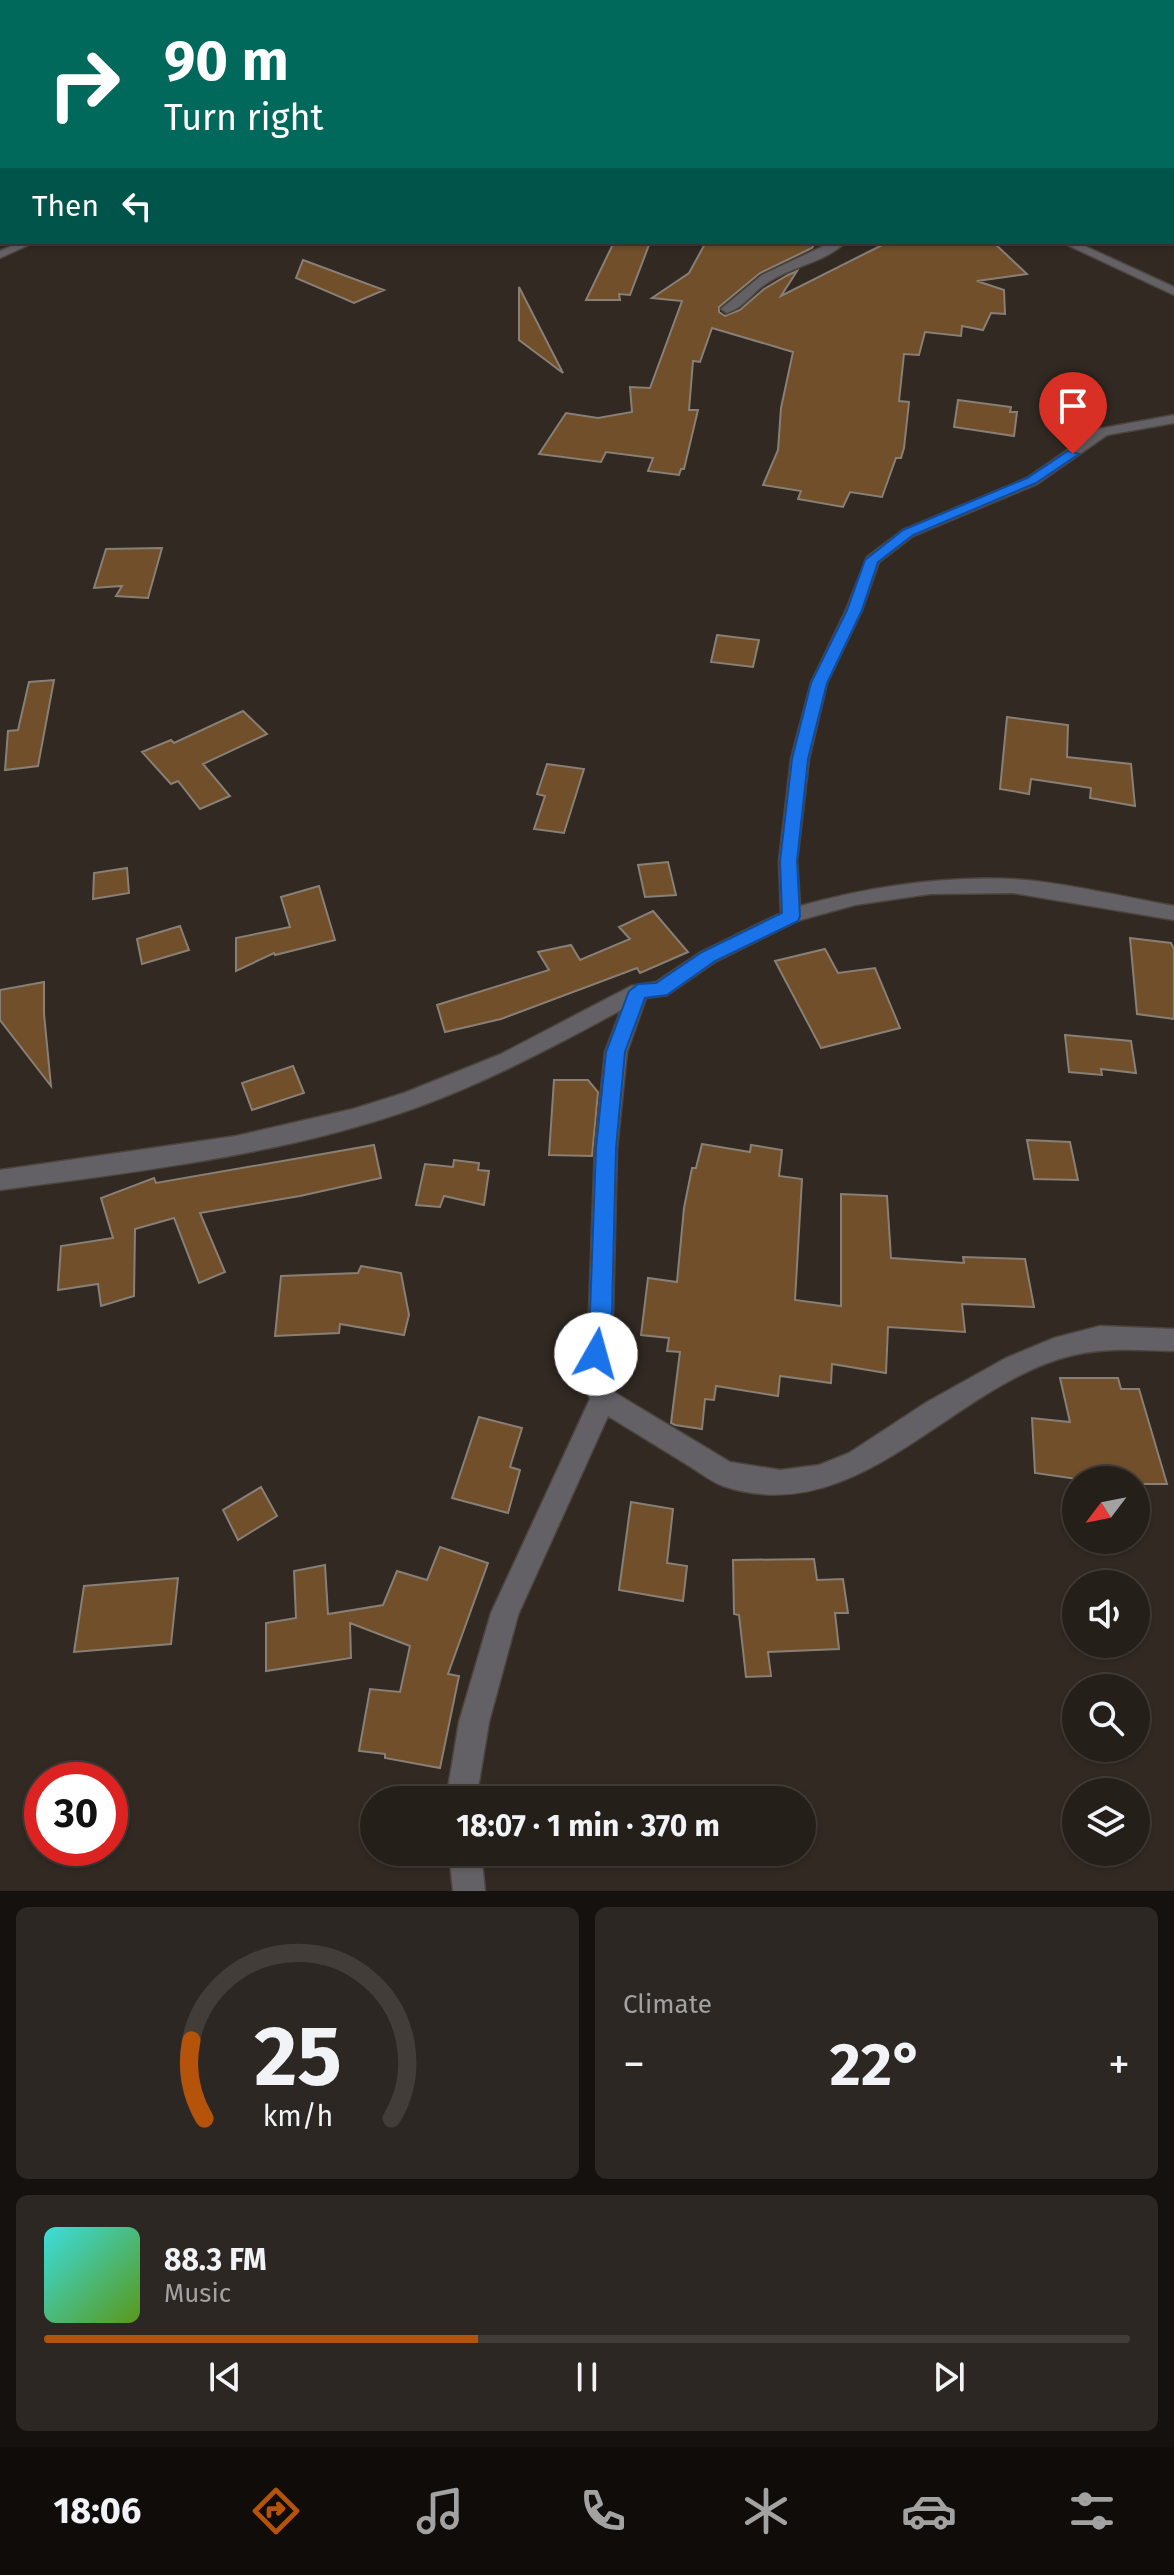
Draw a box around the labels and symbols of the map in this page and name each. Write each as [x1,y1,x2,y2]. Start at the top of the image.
pin [1039,372,1107,454]
position arrow [554,1312,638,1396]
north arrow [1062,1466,1150,1554]
speed limit sign: 30 [24,1762,128,1866]

